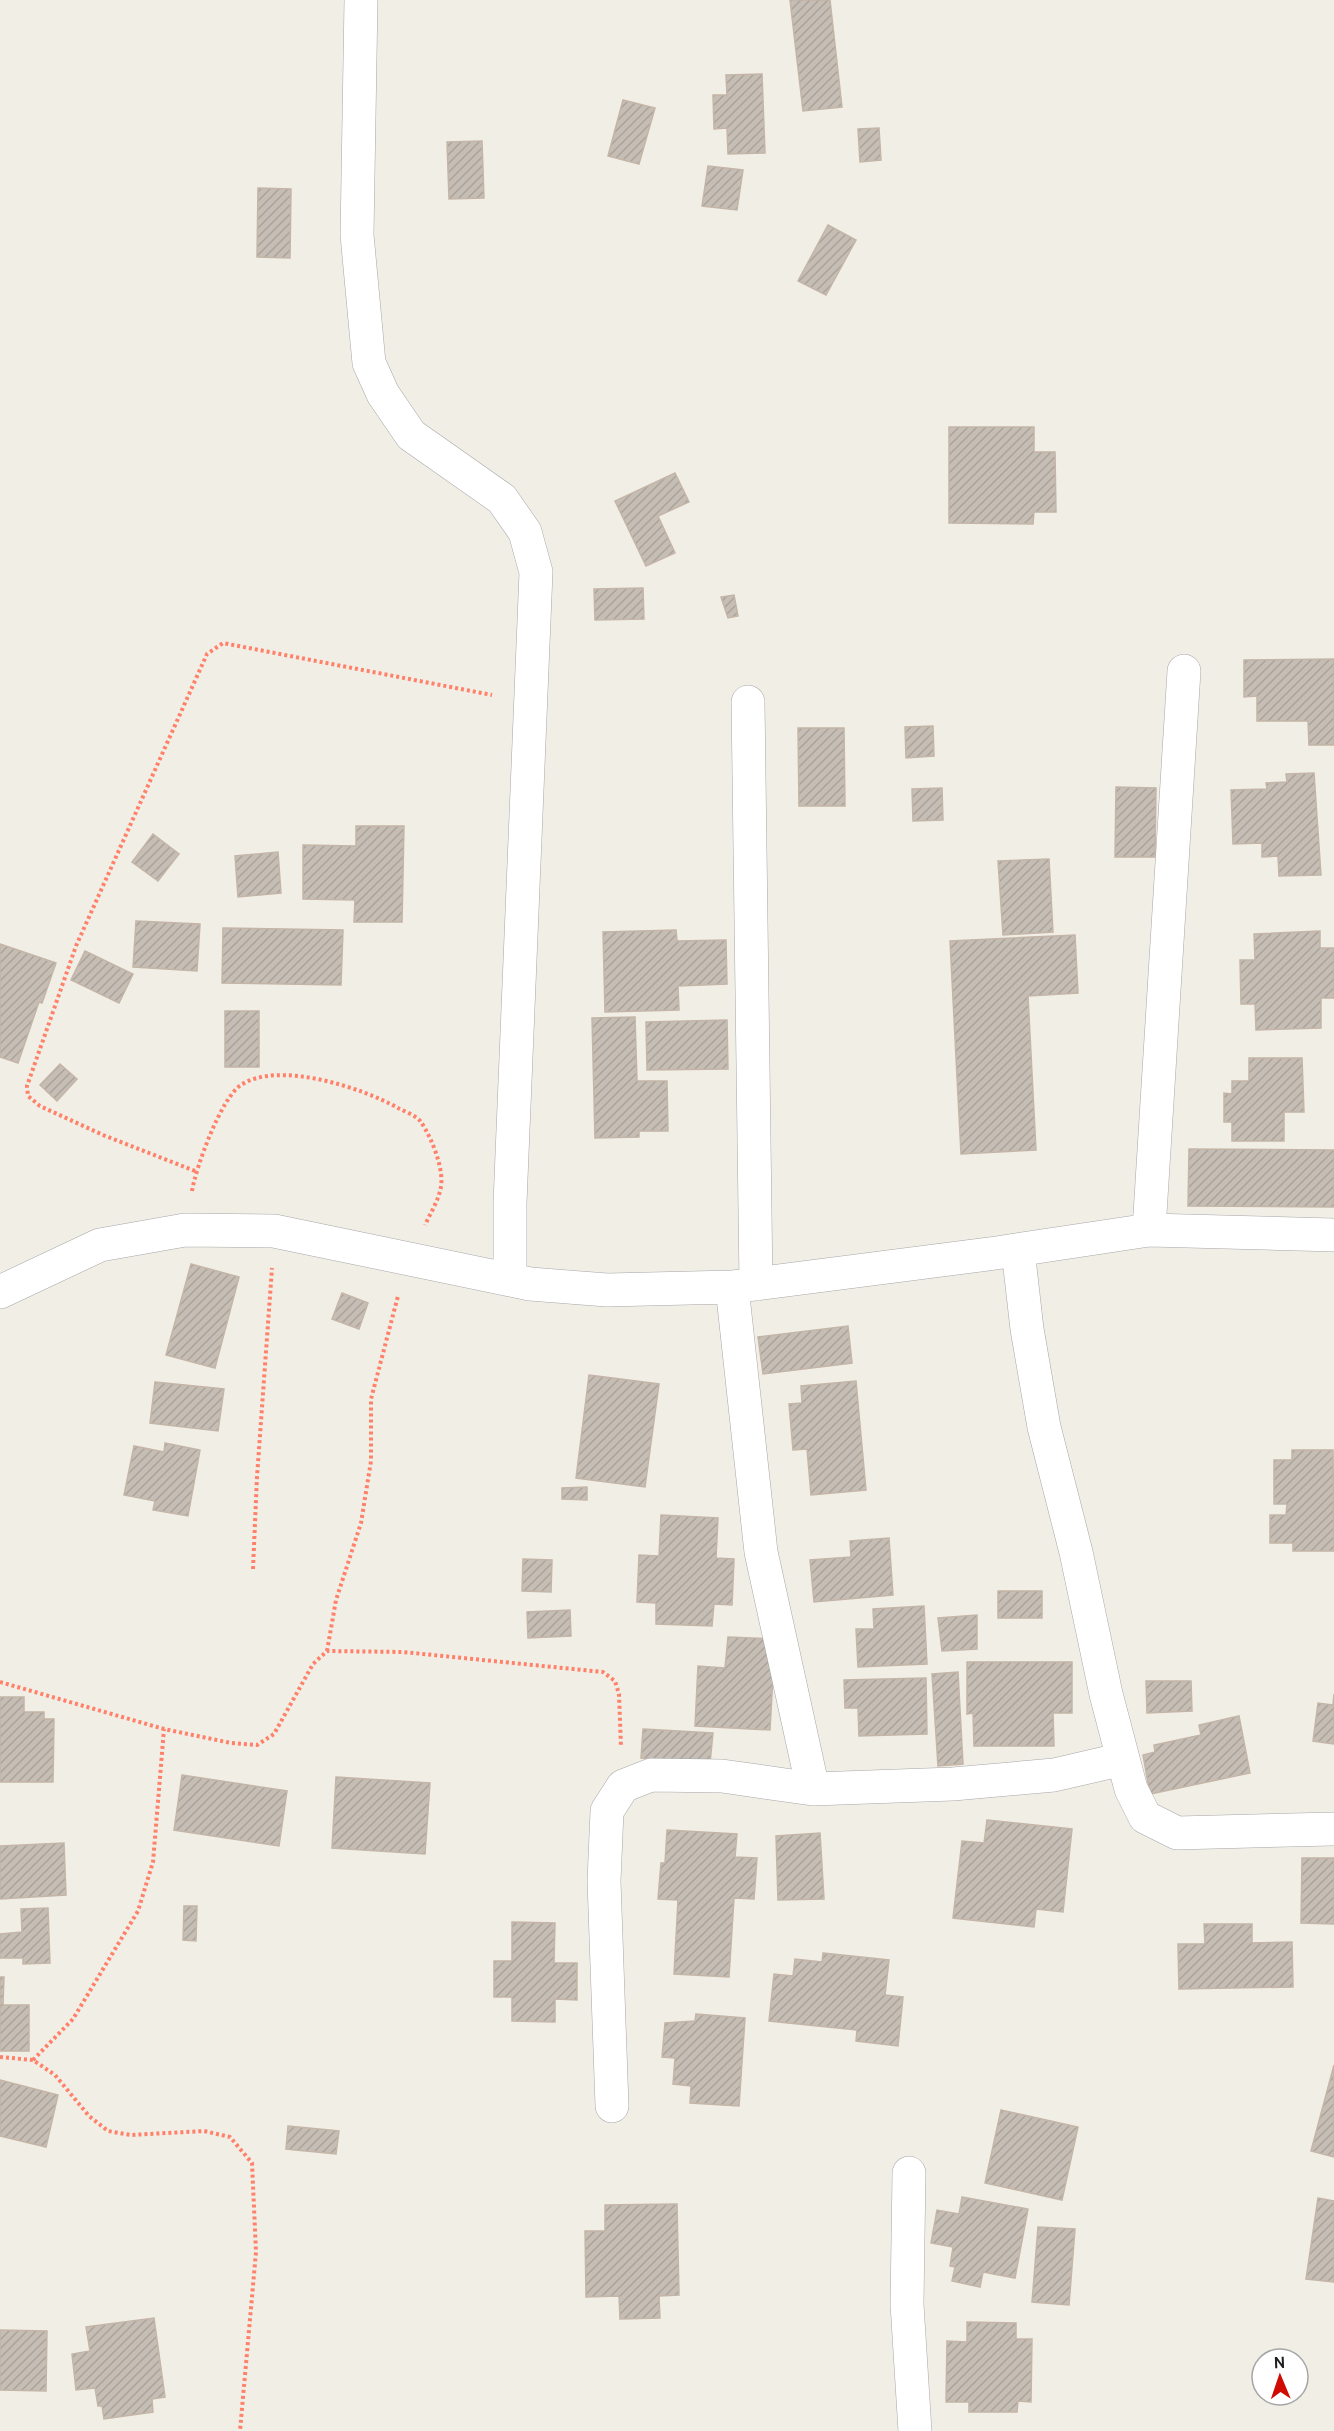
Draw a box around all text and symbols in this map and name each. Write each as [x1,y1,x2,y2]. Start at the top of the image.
north arrow [1250,2347,1310,2407]
text: N [1274,2353,1285,2372]

